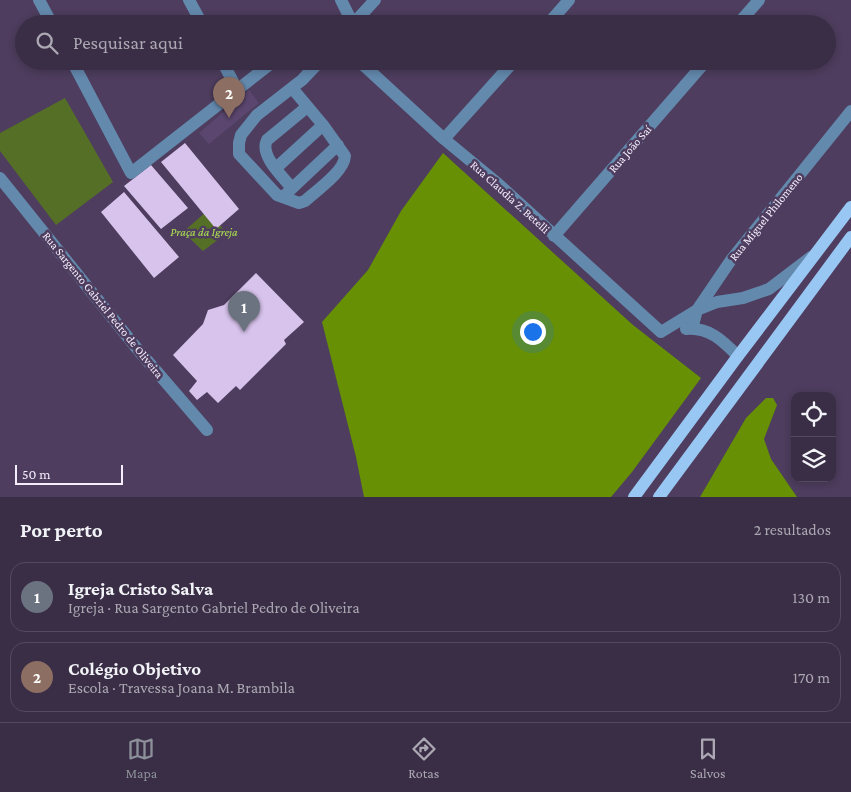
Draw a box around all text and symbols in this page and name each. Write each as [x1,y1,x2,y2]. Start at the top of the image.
search box [15,15,836,70]
icon: search [33,29,61,57]
text: Pesquisar aqui [73,32,183,53]
pin: 2 [213,77,245,118]
street label: Rua João Saí [606,122,655,176]
street label: Rua Claudia Z. Betelli [467,158,553,236]
street label: Rua Miguel Philomeno [726,170,806,264]
park label: Praça da Igreja [170,225,238,239]
street label: Rua Sargento Gabriel Pedro de Oliveira [40,229,167,381]
pin: 1 [228,291,260,332]
your location [520,319,546,345]
map controls [791,392,836,482]
button: locate [791,392,836,437]
button: layers [791,437,836,482]
scale bar [15,462,122,485]
text: 50 m [22,466,50,482]
text: Por perto [20,518,103,542]
text: 2 resultados [754,521,831,538]
text: Igreja Cristo Salva [68,578,213,599]
text: 1 [34,589,40,606]
text: 130 m [792,589,830,606]
text: Igreja · Rua Sargento Gabriel Pedro de Oliveira [68,599,360,616]
text: Colégio Objetivo [68,658,201,679]
text: 2 [33,669,41,686]
text: 170 m [793,669,830,686]
text: Escola · Travessa Joana M. Brambila [68,679,295,696]
tab: Mapa [125,735,157,781]
tab: Rotas [408,735,439,781]
tab: Salvos [690,735,726,781]

